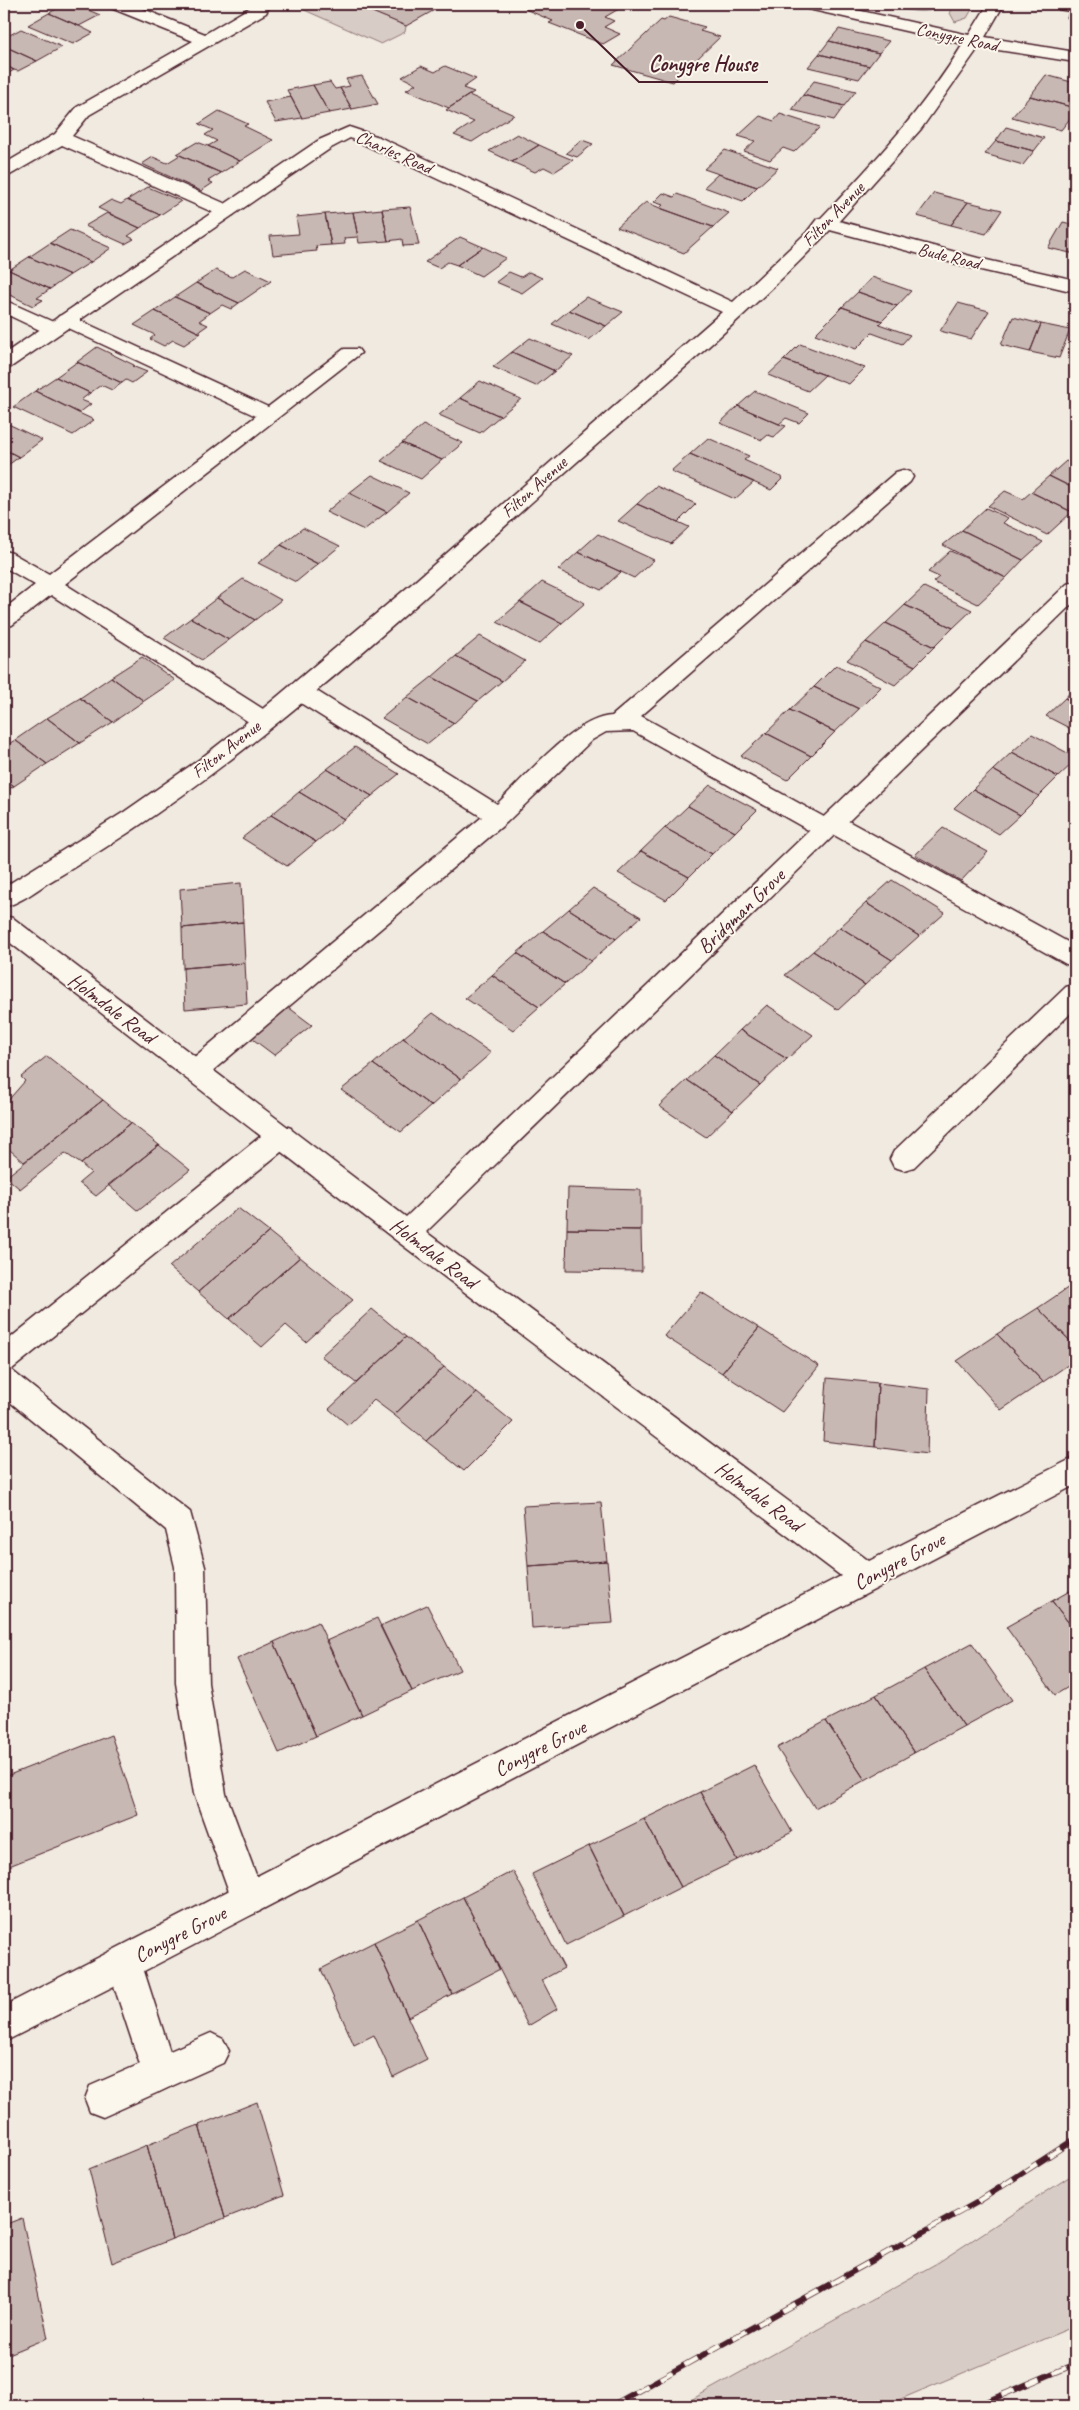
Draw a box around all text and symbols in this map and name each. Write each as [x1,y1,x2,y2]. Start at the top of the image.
street label: Conygre Road [914,18,1003,57]
callout: Conygre House [639,45,768,82]
text: Conygre House [649,50,759,78]
street label: Charles Road [352,125,438,180]
street label: Filton Avenue [797,176,870,251]
street label: Bude Road [916,238,985,275]
street label: Filton Avenue [497,451,572,522]
street label: Filton Avenue [187,715,266,783]
street label: Bridgman Grove [692,861,792,959]
street label: Holmdale Road [63,967,164,1052]
street label: Holmdale Road [385,1212,486,1297]
street label: Holmdale Road [710,1455,811,1540]
street label: Conygre Grove [849,1525,951,1596]
street label: Conygre Grove [490,1713,592,1782]
street label: Conygre Grove [130,1899,232,1968]

